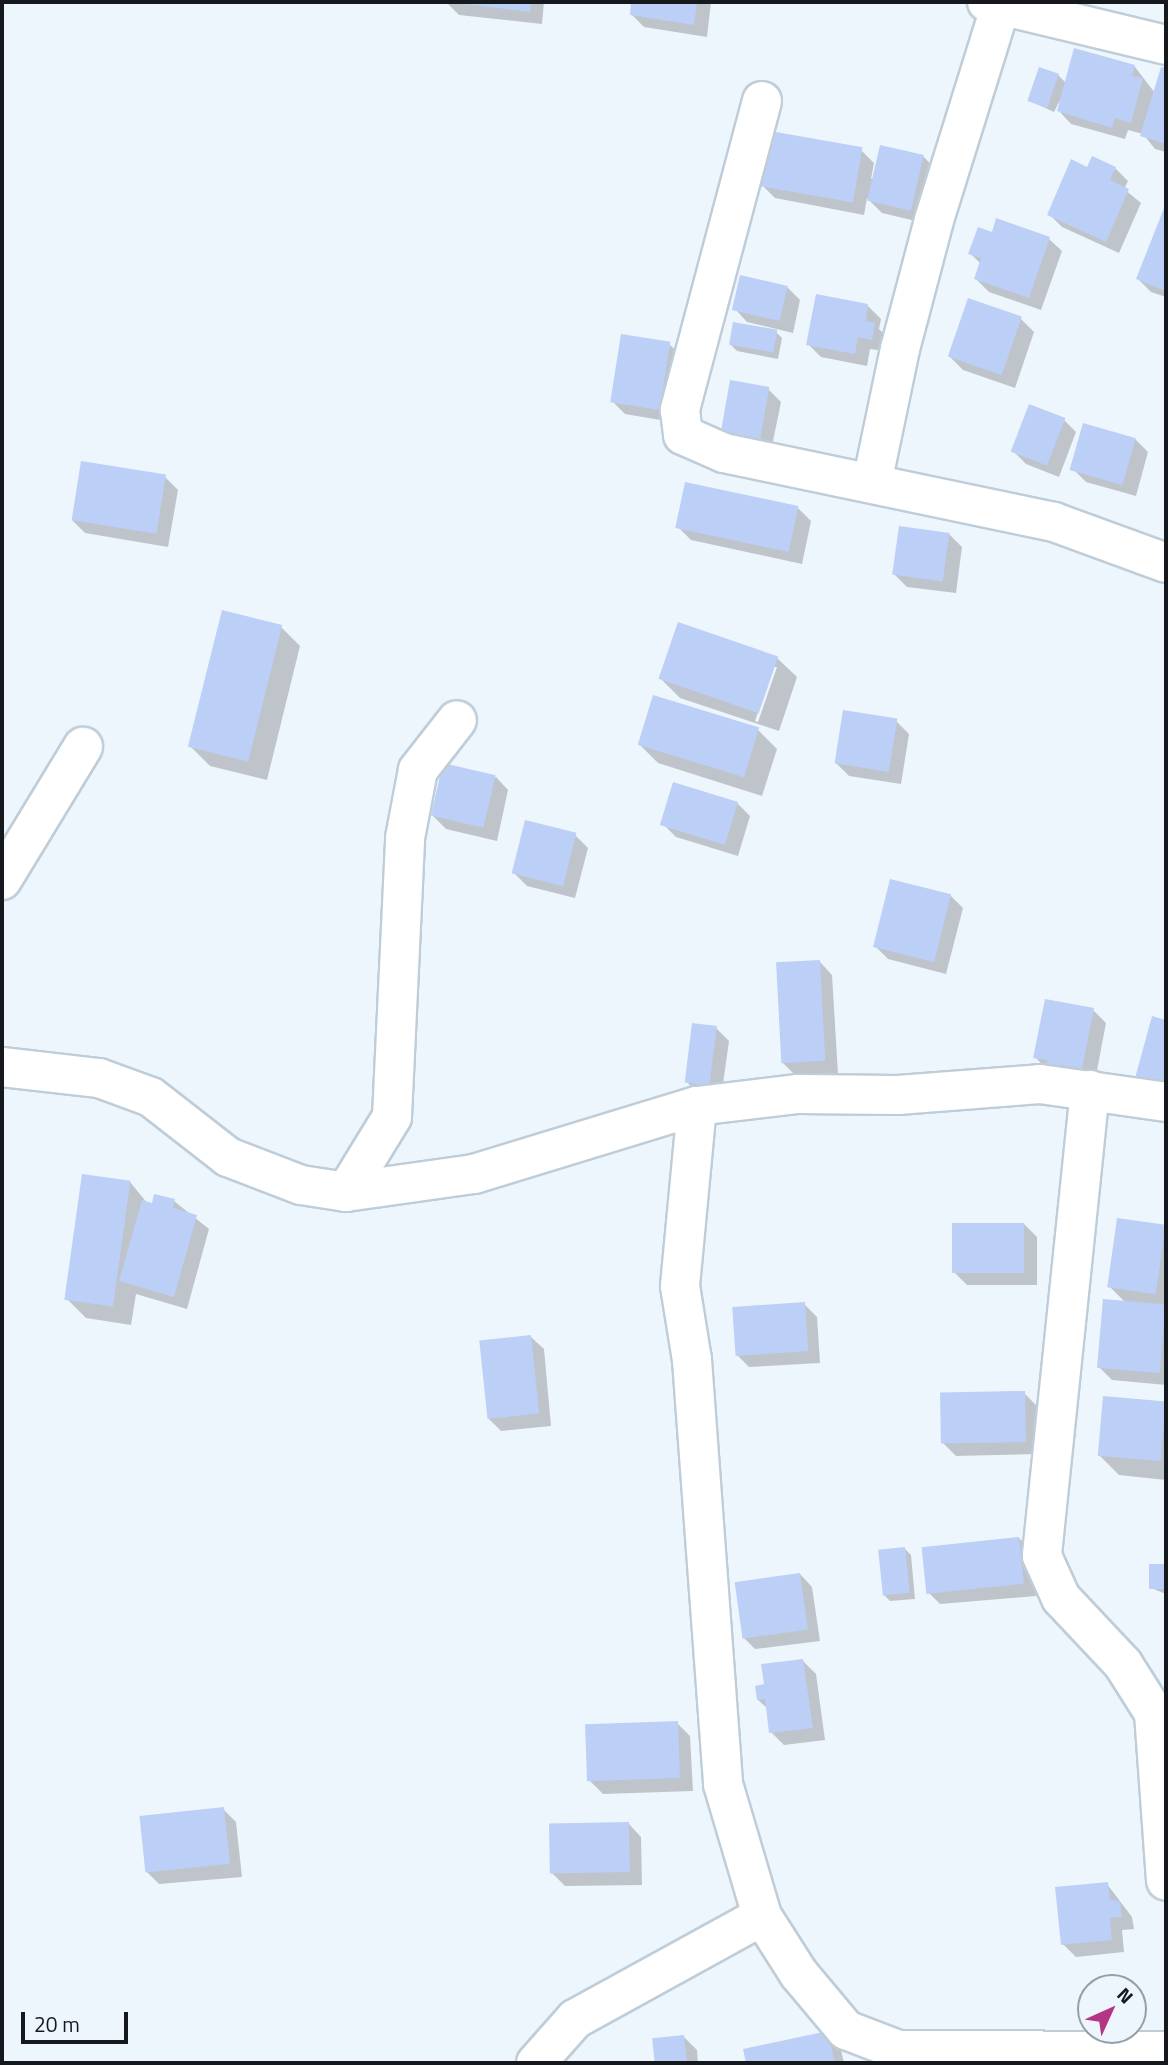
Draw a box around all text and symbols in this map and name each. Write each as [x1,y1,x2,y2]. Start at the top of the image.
north arrow [1077,1974,1147,2044]
text: N [1111,1980,1141,2010]
scale bar [24,1998,131,2042]
text: 20 m [34,2008,80,2040]

